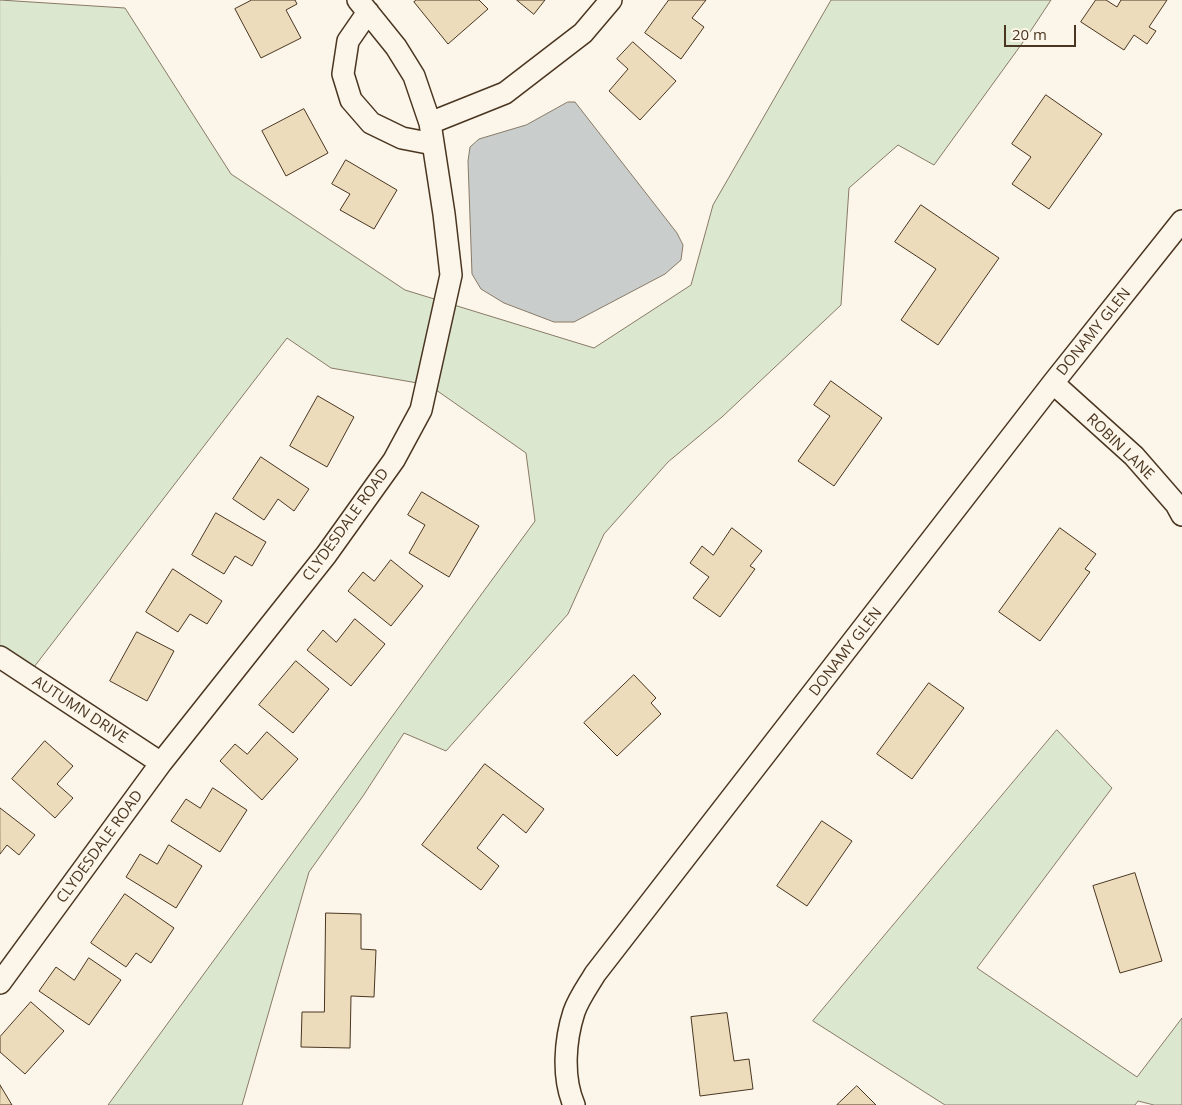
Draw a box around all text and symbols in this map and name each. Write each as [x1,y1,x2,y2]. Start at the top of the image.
scale bar [1007,15,1080,47]
text: 20 m [1012,24,1047,44]
street label: DONAMY GLEN [1053,285,1135,379]
street label: ROBIN LANE [1082,410,1158,484]
street label: CLYDESDALE ROAD [299,465,393,585]
street label: DONAMY GLEN [806,604,886,700]
street label: AUTUMN DRIVE [29,673,131,747]
street label: CLYDESDALE ROAD [53,787,147,907]

